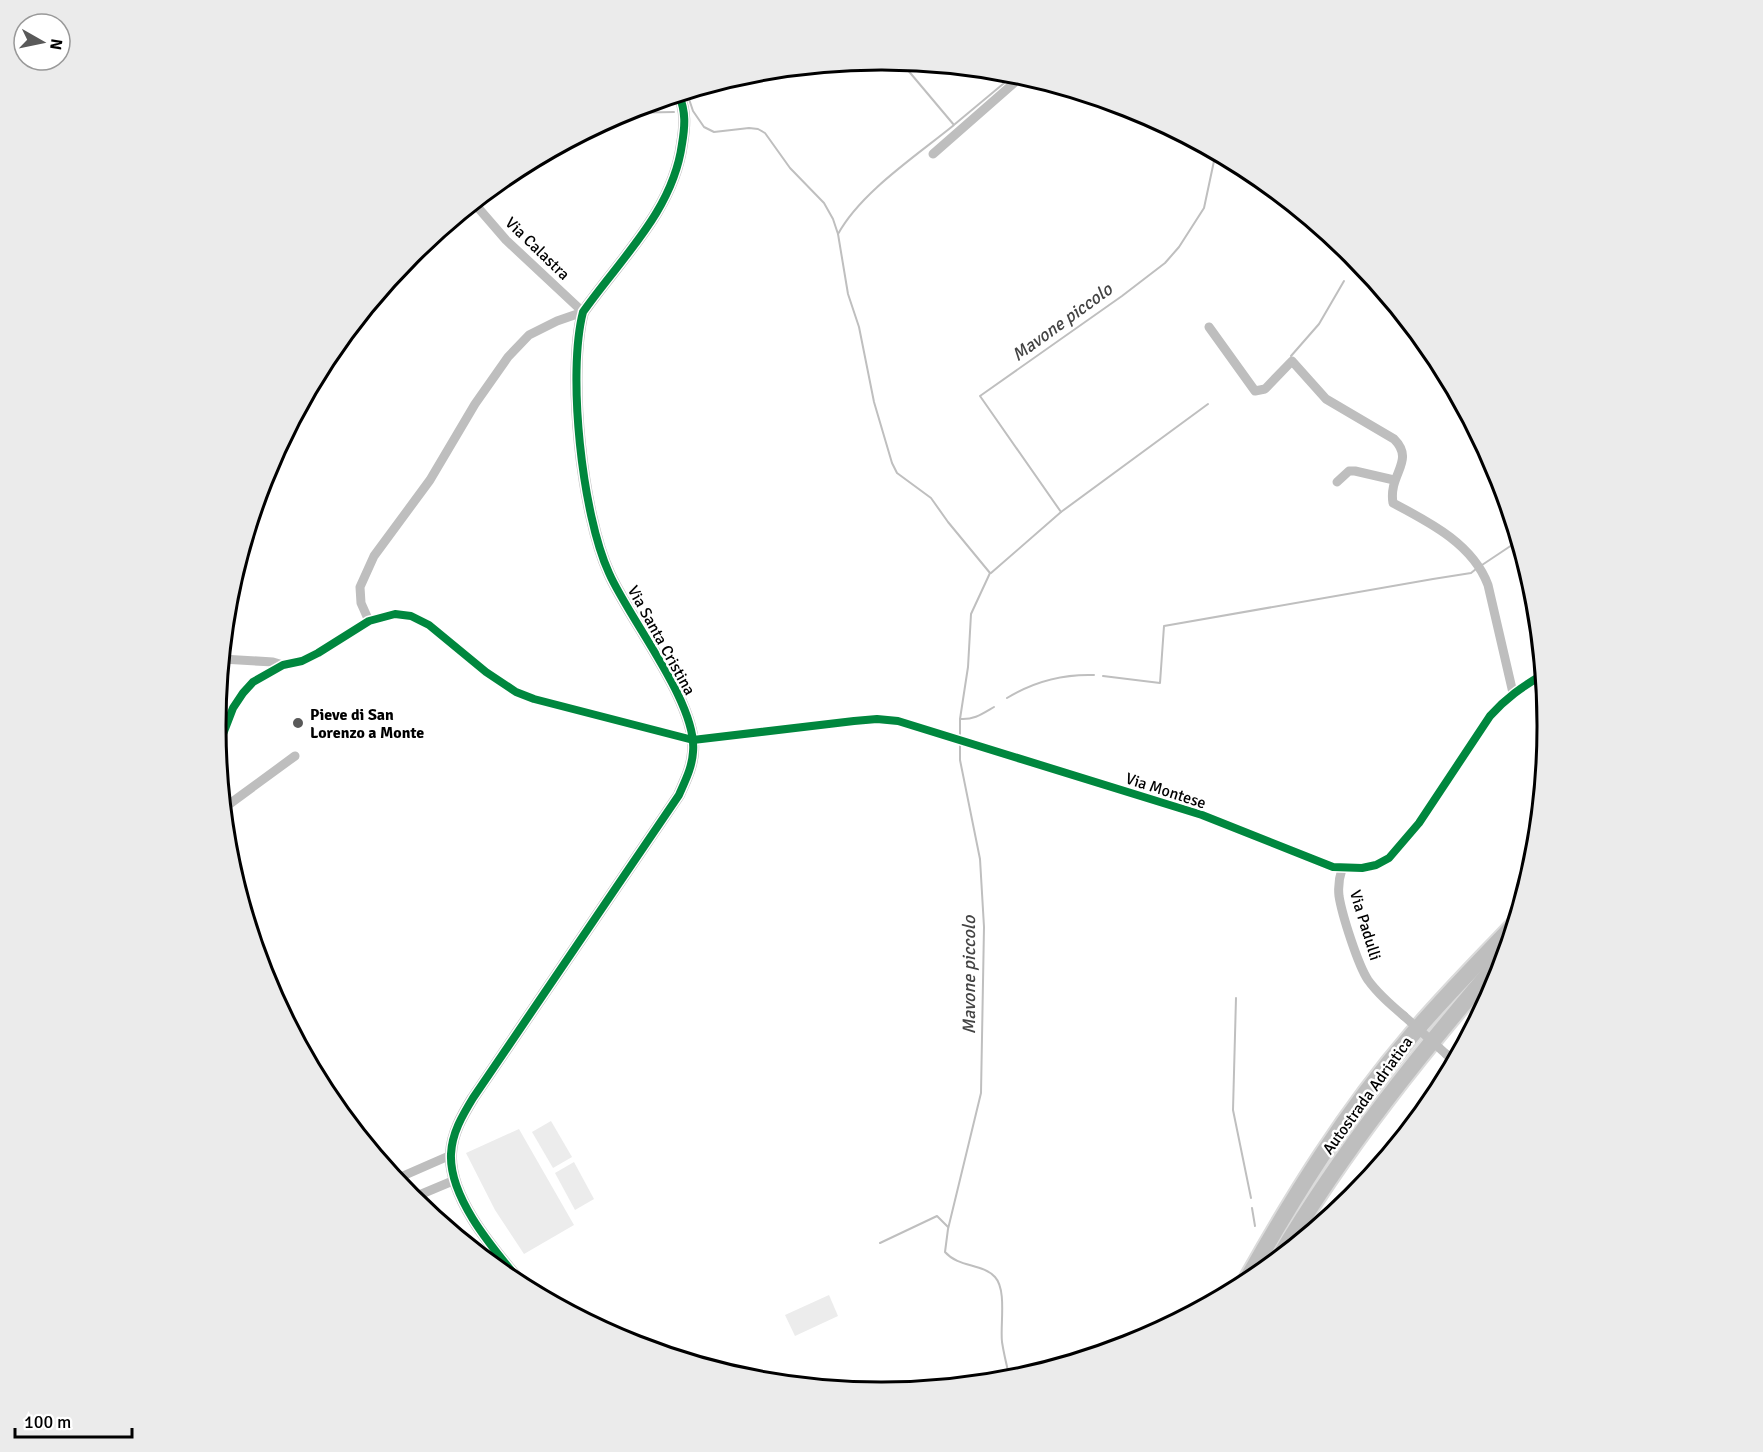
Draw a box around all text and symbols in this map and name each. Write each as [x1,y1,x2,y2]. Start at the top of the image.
north arrow [12,12,72,72]
text: N [45,37,67,51]
street label: Via Calastra [501,213,574,284]
water label: Mavone piccolo [1008,277,1118,366]
street label: Via Santa Cristina [623,582,699,699]
place label: Pieve di San Lorenzo a Monte [310,705,424,743]
marker: Pieve di San Lorenzo a Monte [291,716,305,730]
street label: Via Montese [1123,769,1209,813]
street label: Via Padulli [1345,888,1385,963]
water label: Mavone piccolo [958,914,980,1034]
street label: Autostrada Adriatica [1318,1033,1417,1158]
scale bar [15,1401,132,1439]
text: 100 m [24,1411,71,1433]

